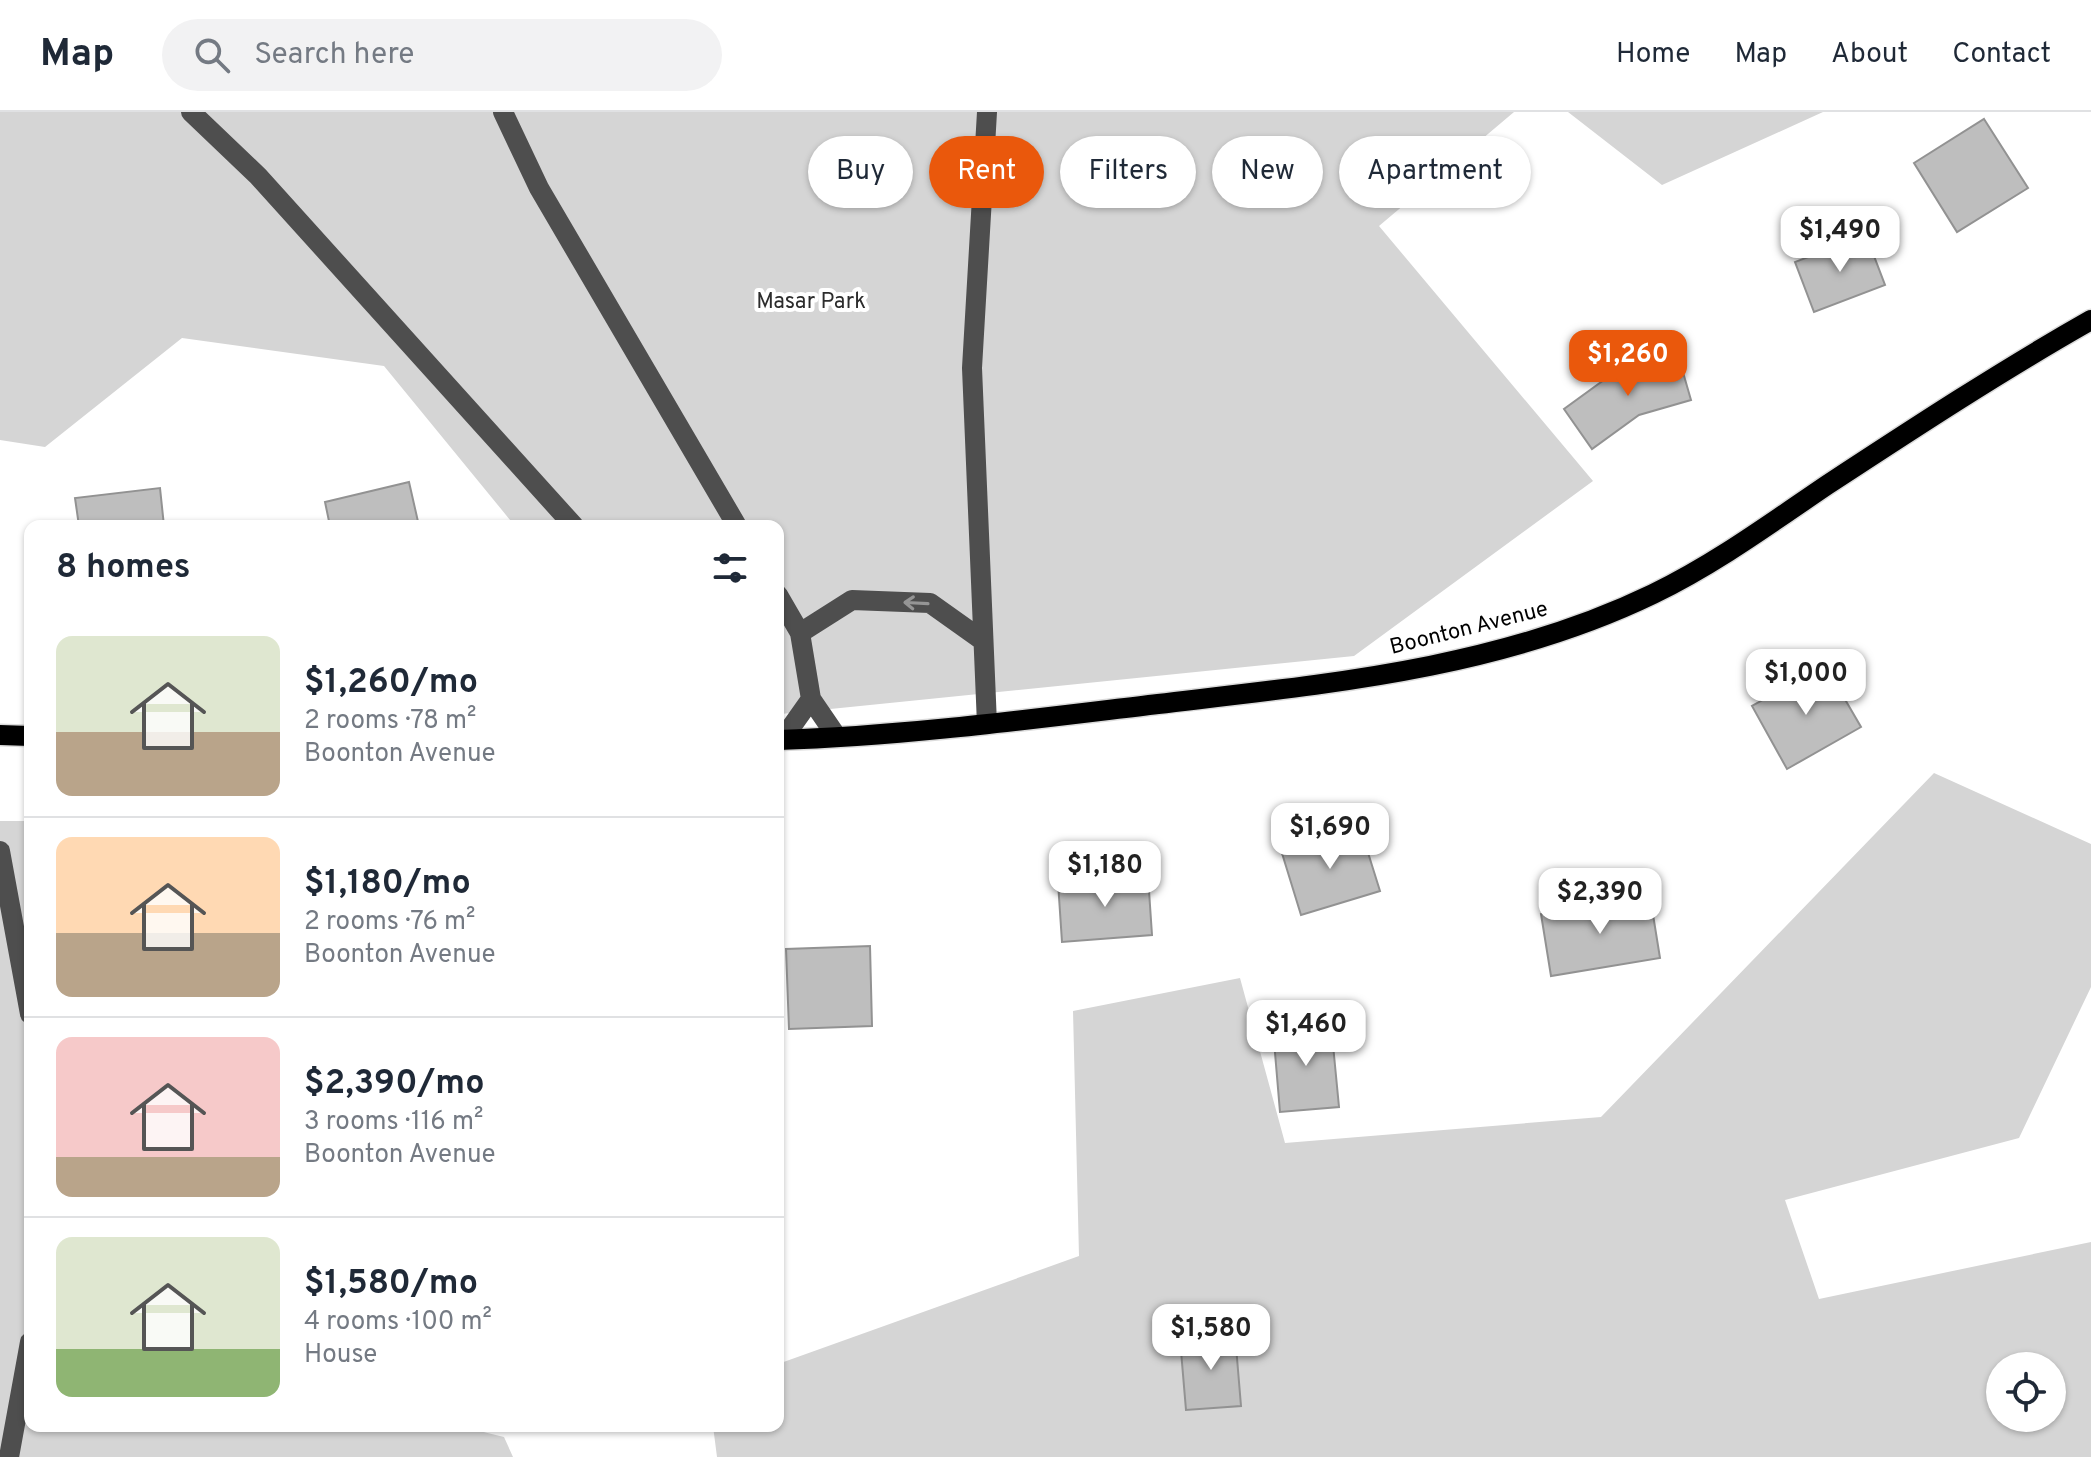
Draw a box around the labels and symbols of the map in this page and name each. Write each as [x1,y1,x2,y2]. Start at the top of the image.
pin: $1,490 [1775,206,1905,274]
park label: Masar Park [756,289,866,316]
pin: $1,260 [1563,330,1693,398]
one-way arrow [903,595,930,610]
street label: Boonton Avenue [1387,596,1551,662]
pin: $1,000 [1741,649,1871,717]
pin: $1,690 [1265,803,1395,871]
pin: $1,180 [1040,841,1170,909]
pin: $2,390 [1535,868,1665,936]
pin: $1,460 [1241,1000,1371,1068]
pin: $1,580 [1146,1304,1276,1372]

